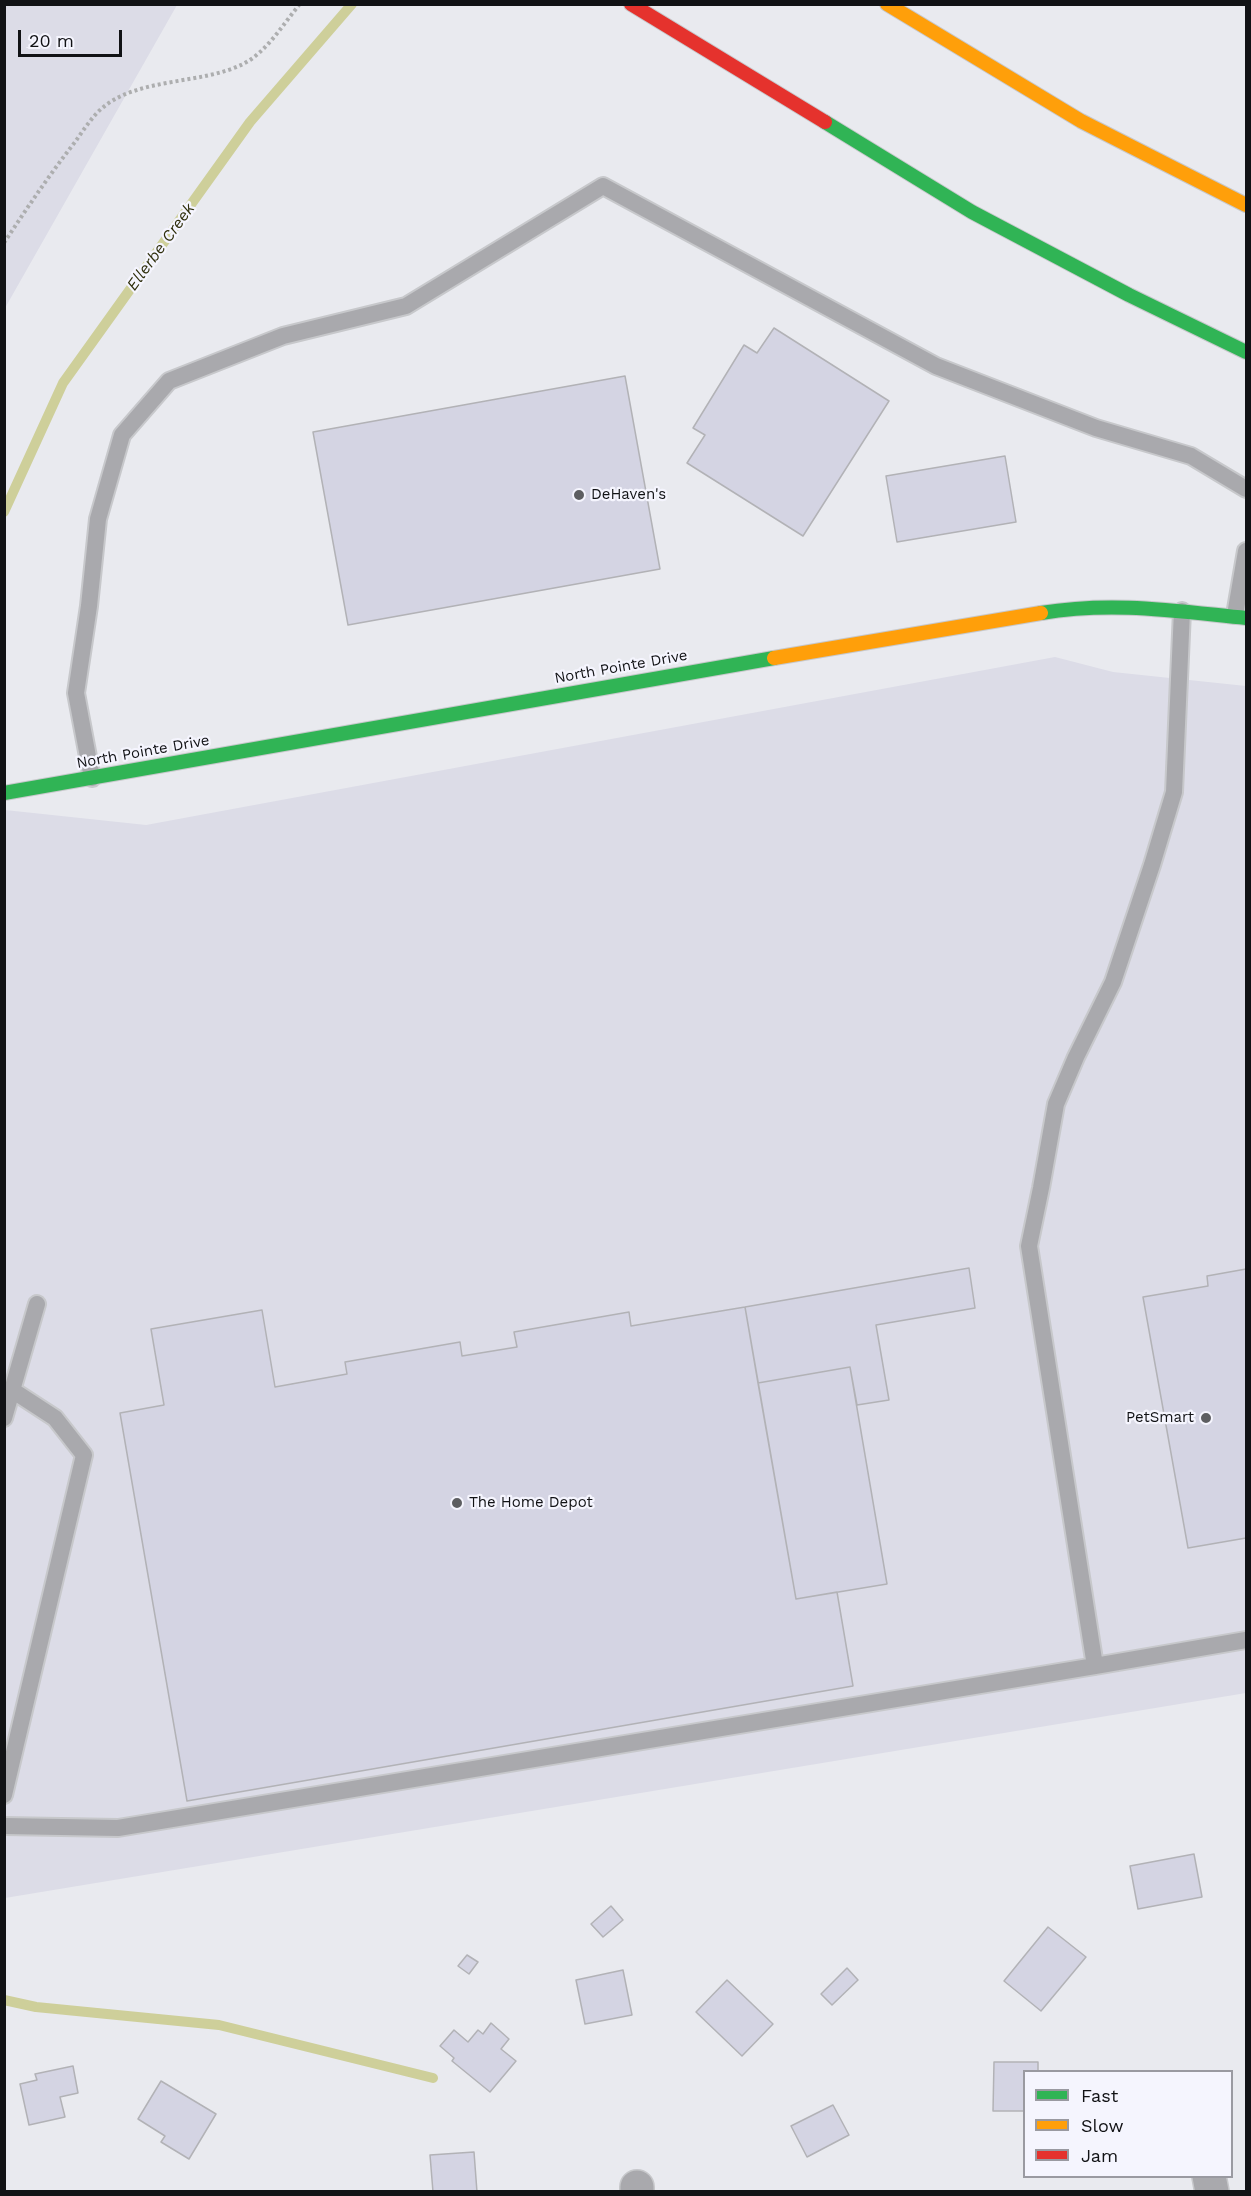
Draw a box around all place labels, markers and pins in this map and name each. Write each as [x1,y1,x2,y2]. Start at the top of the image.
place label: DeHaven's [591,486,666,504]
marker: DeHaven's [572,488,586,502]
place label: PetSmart [1126,1409,1194,1427]
marker: PetSmart [1199,1411,1213,1425]
place label: The Home Depot [469,1494,593,1512]
marker: The Home Depot [450,1496,464,1510]

